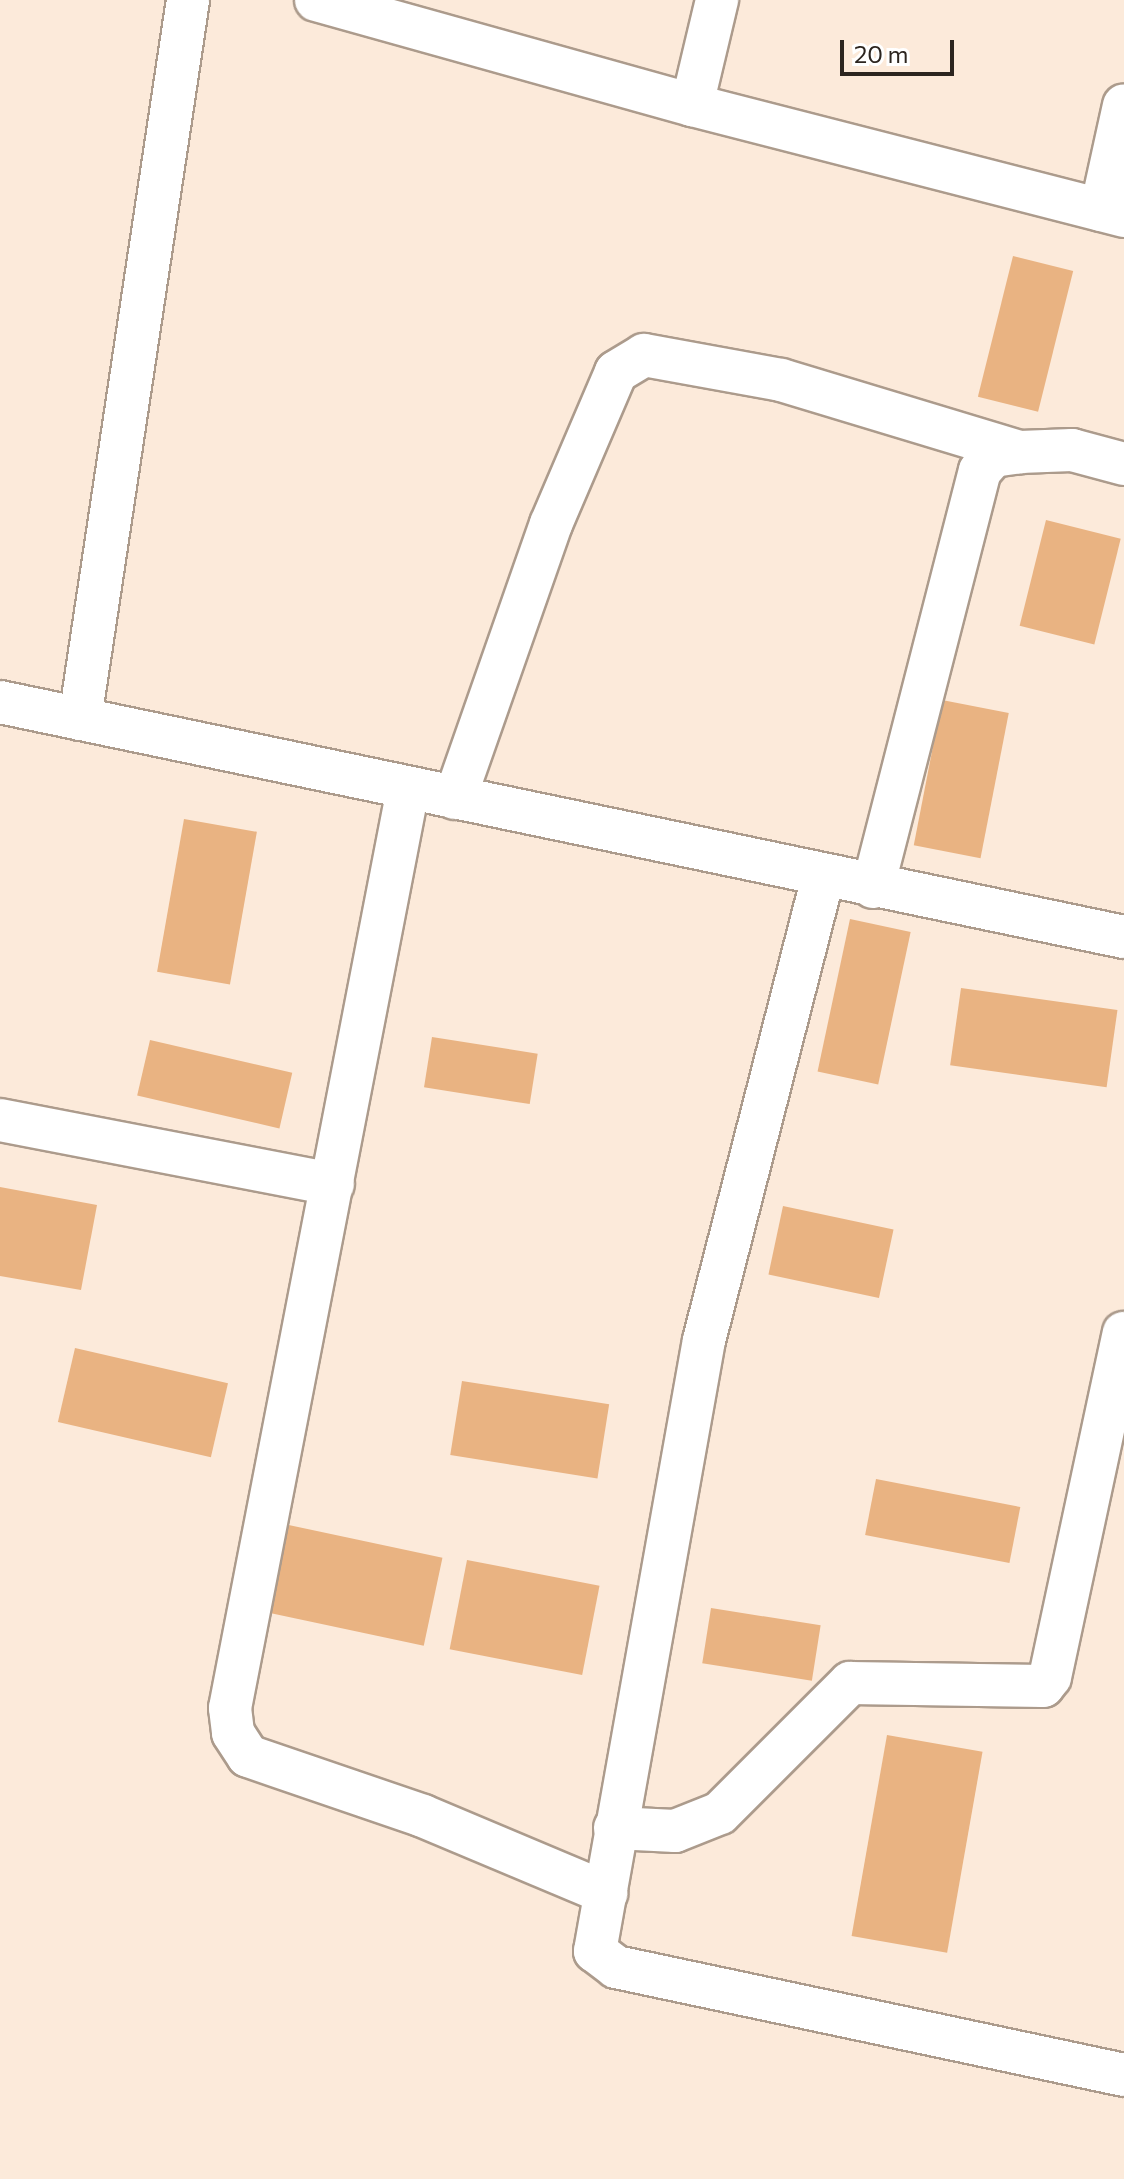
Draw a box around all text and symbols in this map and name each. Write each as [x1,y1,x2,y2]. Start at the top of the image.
scale bar [844,24,958,74]
text: 20 m [854,39,908,68]

